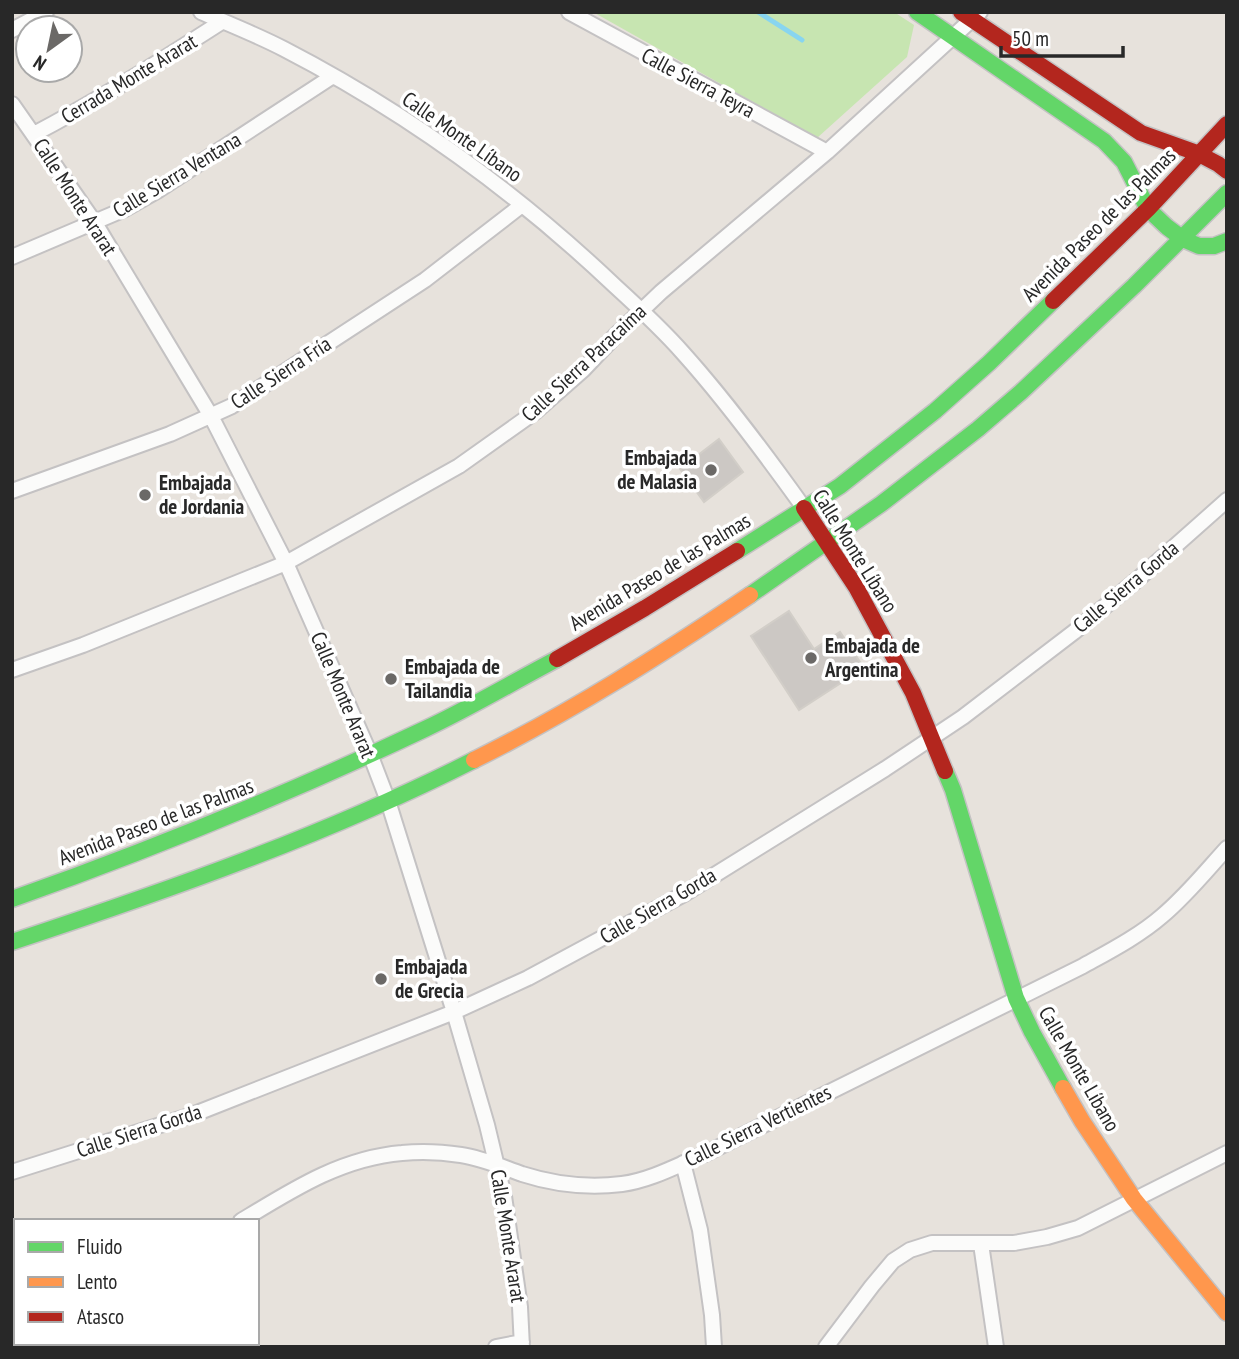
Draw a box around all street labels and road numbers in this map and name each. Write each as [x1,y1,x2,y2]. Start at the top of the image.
street label: Cerrada Monte Ararat [56,27,202,130]
street label: Calle Sierra Teyra [637,41,759,124]
street label: Calle Monte Líbano [397,85,527,188]
street label: Calle Sierra Ventana [108,126,246,224]
street label: Calle Monte Ararat [27,133,123,261]
street label: Avenida Paseo de las Palmas [1016,142,1181,307]
street label: Calle Sierra Paracaima [516,298,652,427]
street label: Calle Sierra Fría [225,330,336,415]
street label: Calle Monte Líbano [807,484,904,617]
street label: Avenida Paseo de las Palmas [564,507,755,636]
street label: Calle Sierra Gorda [1067,535,1184,639]
street label: Calle Monte Ararat [305,628,382,762]
street label: Avenida Paseo de las Palmas [55,772,257,871]
street label: Calle Sierra Gorda [595,861,721,950]
street label: Calle Monte Líbano [1033,1001,1126,1136]
street label: Calle Sierra Vertientes [680,1078,836,1173]
street label: Calle Sierra Gorda [73,1098,205,1163]
street label: Calle Monte Ararat [485,1167,532,1305]

